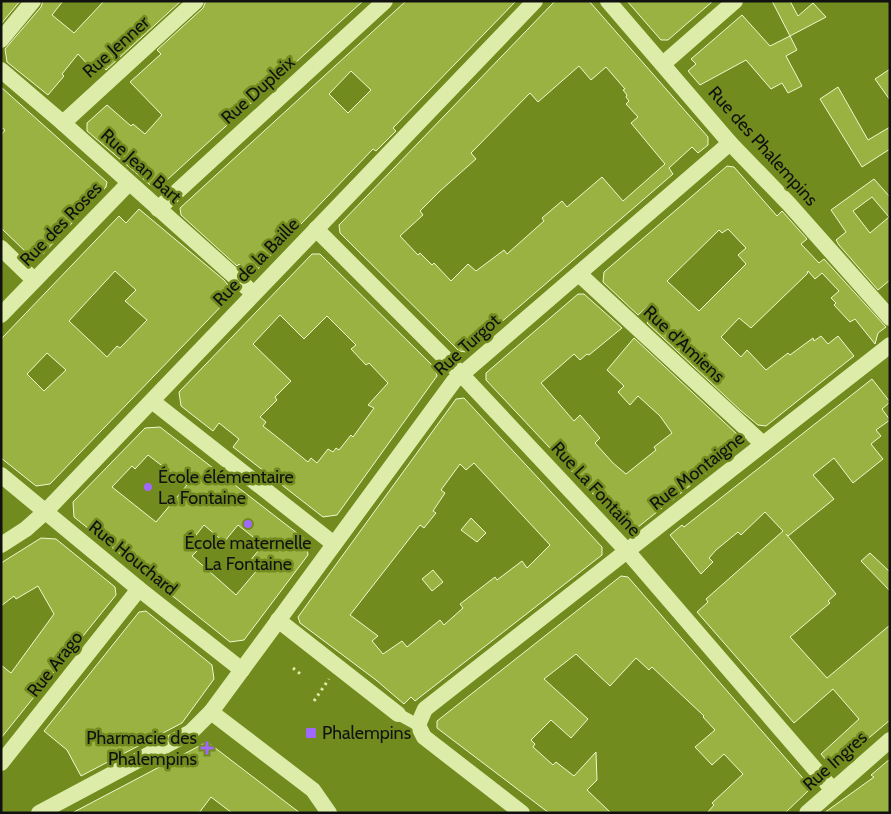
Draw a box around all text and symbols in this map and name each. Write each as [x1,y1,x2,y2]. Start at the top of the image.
street label: Rue Jenner [78,11,154,83]
street label: Rue Dupleix [217,51,300,129]
street label: Rue des Phalempins [704,82,822,210]
street label: Rue Jean Bart [96,124,186,208]
street label: Rue des Roses [15,177,107,271]
street label: Rue de la Baille [208,213,304,311]
street label: Rue d'Amiens [639,301,729,387]
street label: Rue Turgot [429,310,505,380]
street label: Rue Montaigne [645,427,749,515]
street label: Rue La Fontaine [547,437,645,541]
place label: École élémentaire La Fontaine [158,466,294,509]
marker: École élémentaire La Fontaine [142,481,154,493]
street label: Rue Houchard [84,516,182,600]
marker: École maternelle La Fontaine [242,518,254,530]
place label: École maternelle La Fontaine [184,532,312,575]
street label: Rue Arago [22,627,88,701]
place label: Phalempins [322,722,411,744]
marker: Phalempins [304,726,318,740]
street label: Rue Ingres [798,726,872,796]
place label: Pharmacie des Phalempins [86,727,197,770]
marker: Pharmacie des Phalempins [201,742,213,754]

